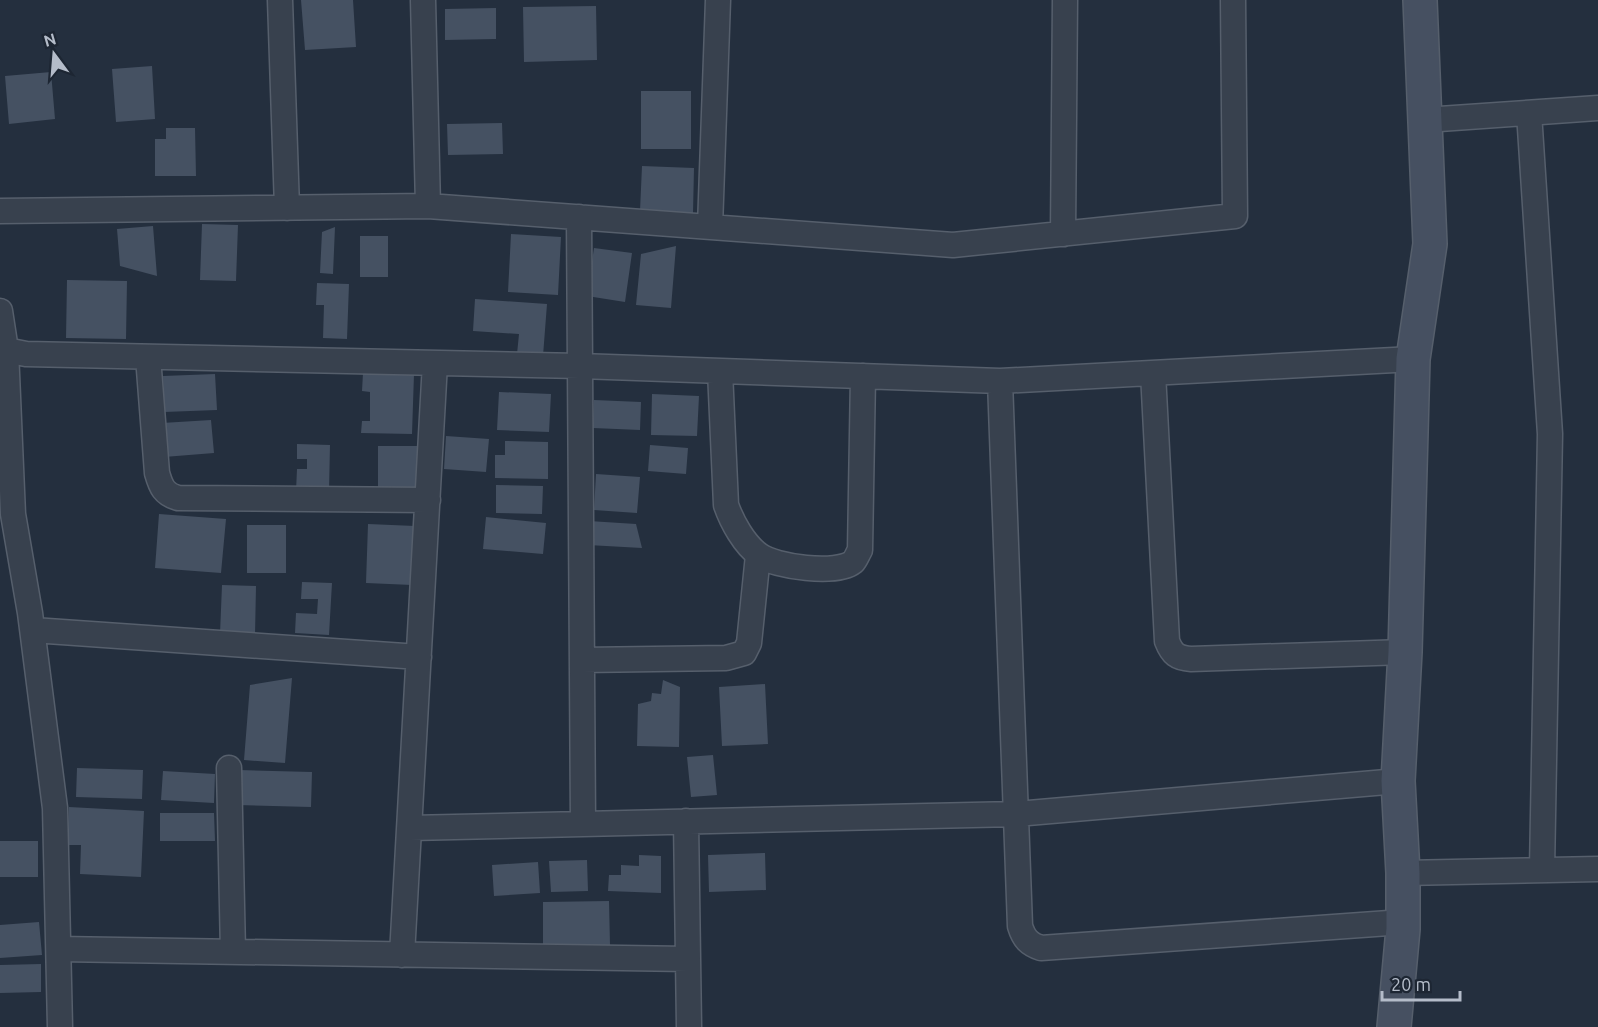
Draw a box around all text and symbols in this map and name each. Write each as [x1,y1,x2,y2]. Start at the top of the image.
north arrow [24,24,84,84]
text: N [42,29,58,50]
scale bar [1382,964,1460,1002]
text: 20 m [1391,974,1431,994]

